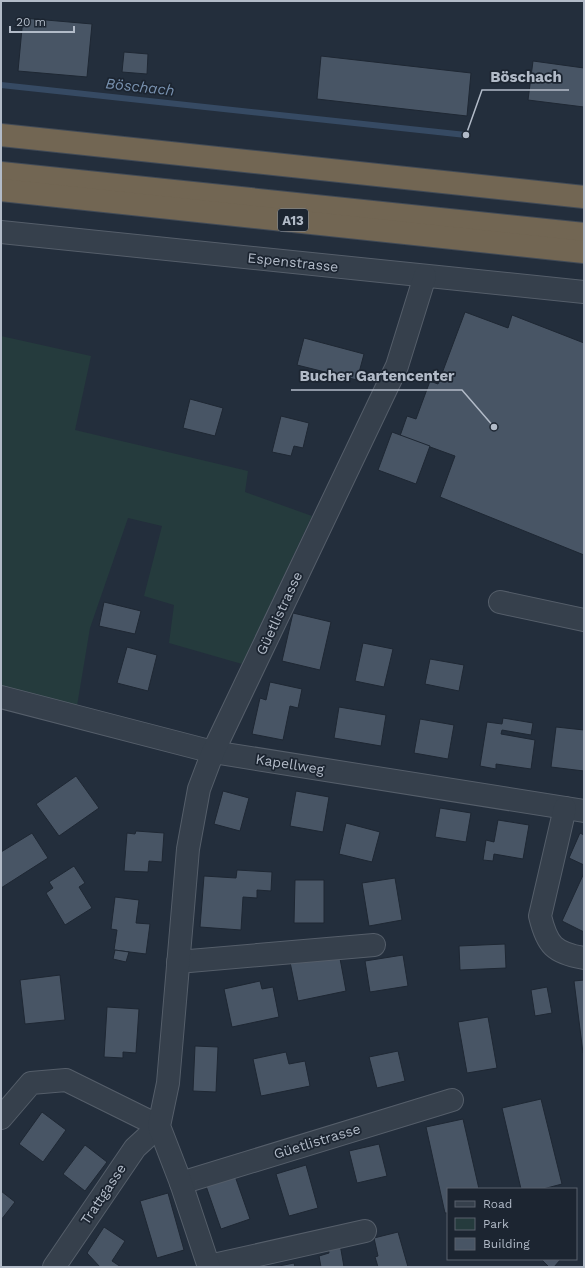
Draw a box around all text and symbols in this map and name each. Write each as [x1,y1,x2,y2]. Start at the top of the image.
scale bar [10,8,74,34]
text: 20 m [16,15,46,29]
callout: Böschach [482,63,569,90]
text: Böschach [490,68,562,86]
water label: Böschach [105,74,175,100]
road number: A13 [278,209,308,231]
street label: Espenstrasse [247,249,339,275]
callout: Bucher Gartencenter [291,363,462,390]
text: Bucher Gartencenter [299,367,455,385]
street label: Güetlistrasse [253,569,305,657]
street label: Kapellweg [255,751,326,777]
street label: Güetlistrasse [272,1120,362,1162]
street label: Trattgasse [77,1161,129,1227]
legend [447,1188,577,1260]
text: Road [483,1197,512,1211]
text: Park [483,1217,509,1231]
text: Building [483,1237,530,1251]

